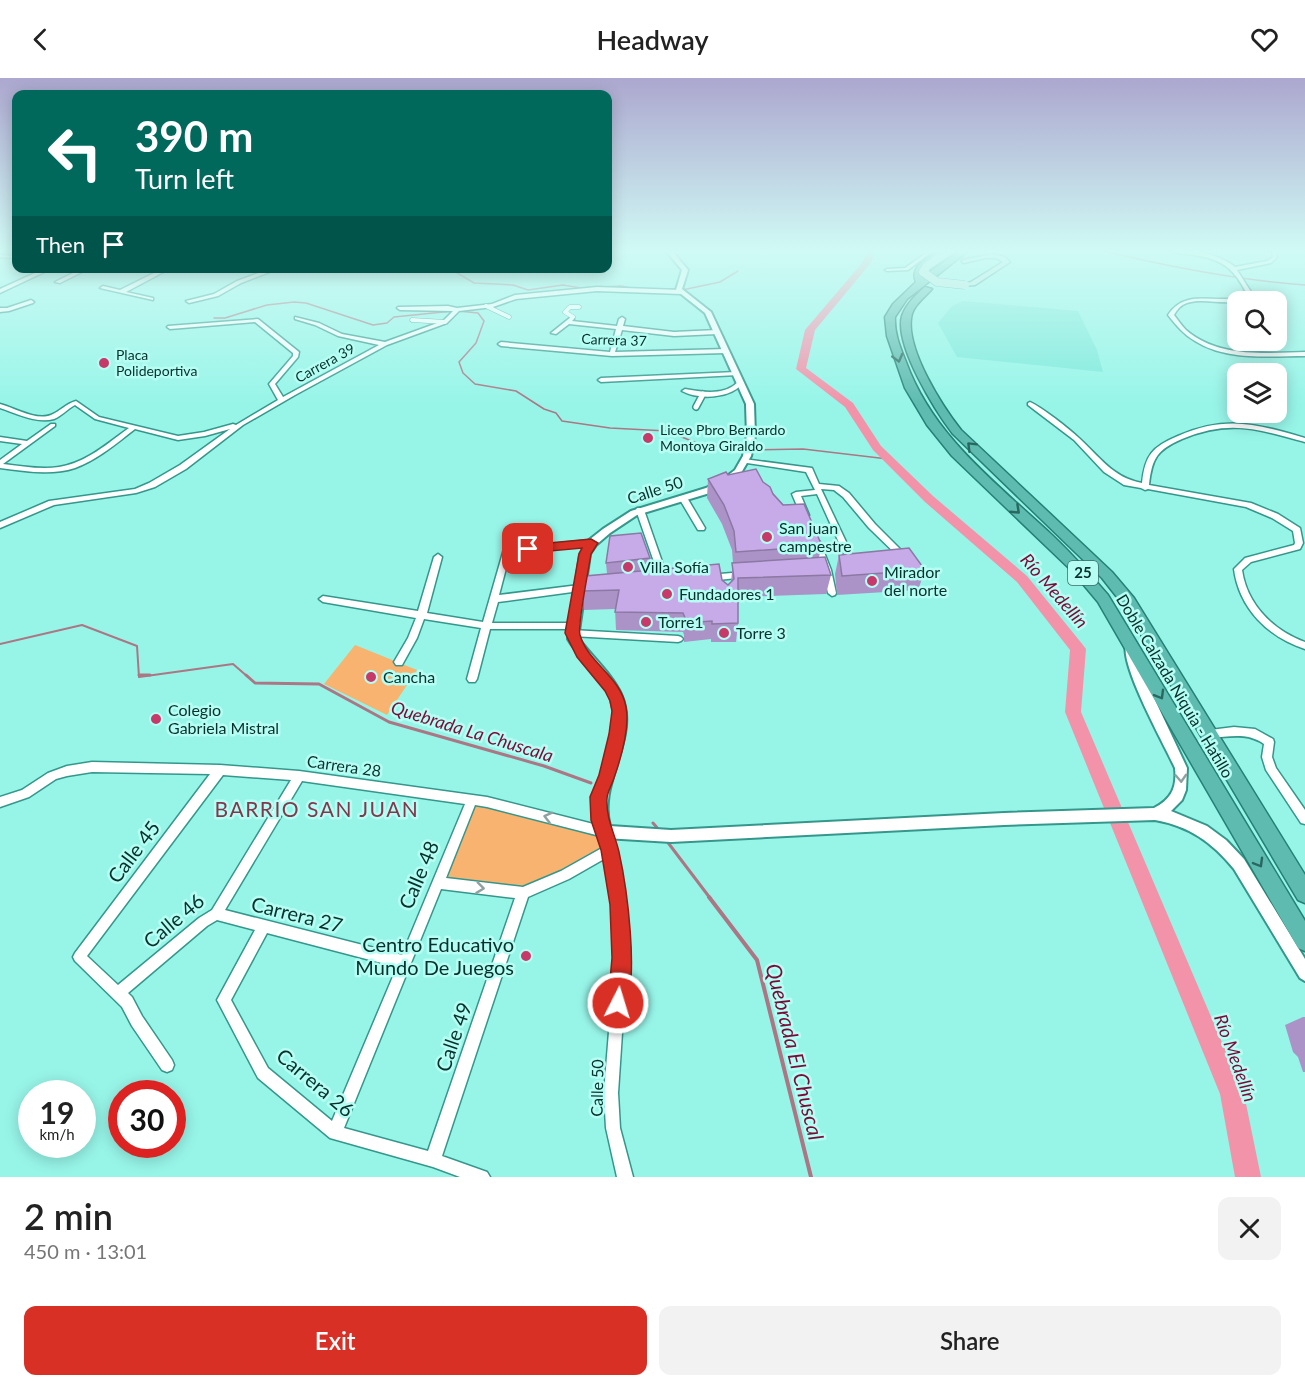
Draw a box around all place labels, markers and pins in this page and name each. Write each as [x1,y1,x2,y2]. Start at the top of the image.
place label: Placa Polideportiva [116,346,197,379]
marker: Placa Polideportiva [97,356,111,370]
place label: Liceo Pbro Bernardo Montoya Giraldo [660,421,785,454]
marker: Liceo Pbro Bernardo Montoya Giraldo [641,431,655,445]
place label: San juan campestre [779,518,852,555]
pin [502,523,553,574]
marker: San juan campestre [760,530,774,544]
place label: Villa Sofía [640,557,709,576]
marker: Villa Sofía [621,560,635,574]
place label: Mirador del norte [884,562,947,599]
marker: Mirador del norte [865,574,879,588]
place label: Fundadores 1 [679,584,775,603]
marker: Fundadores 1 [660,587,674,601]
place label: Torre1 [658,612,704,631]
marker: Torre1 [639,615,653,629]
place label: Torre 3 [736,623,786,642]
marker: Torre 3 [717,626,731,640]
place label: Cancha [383,667,435,686]
marker: Cancha [364,670,378,684]
place label: Colegio Gabriela Mistral [168,700,279,737]
marker: Colegio Gabriela Mistral [149,712,163,726]
place label: Centro Educativo Mundo De Juegos [355,932,514,979]
marker: Centro Educativo Mundo De Juegos [519,949,533,963]

